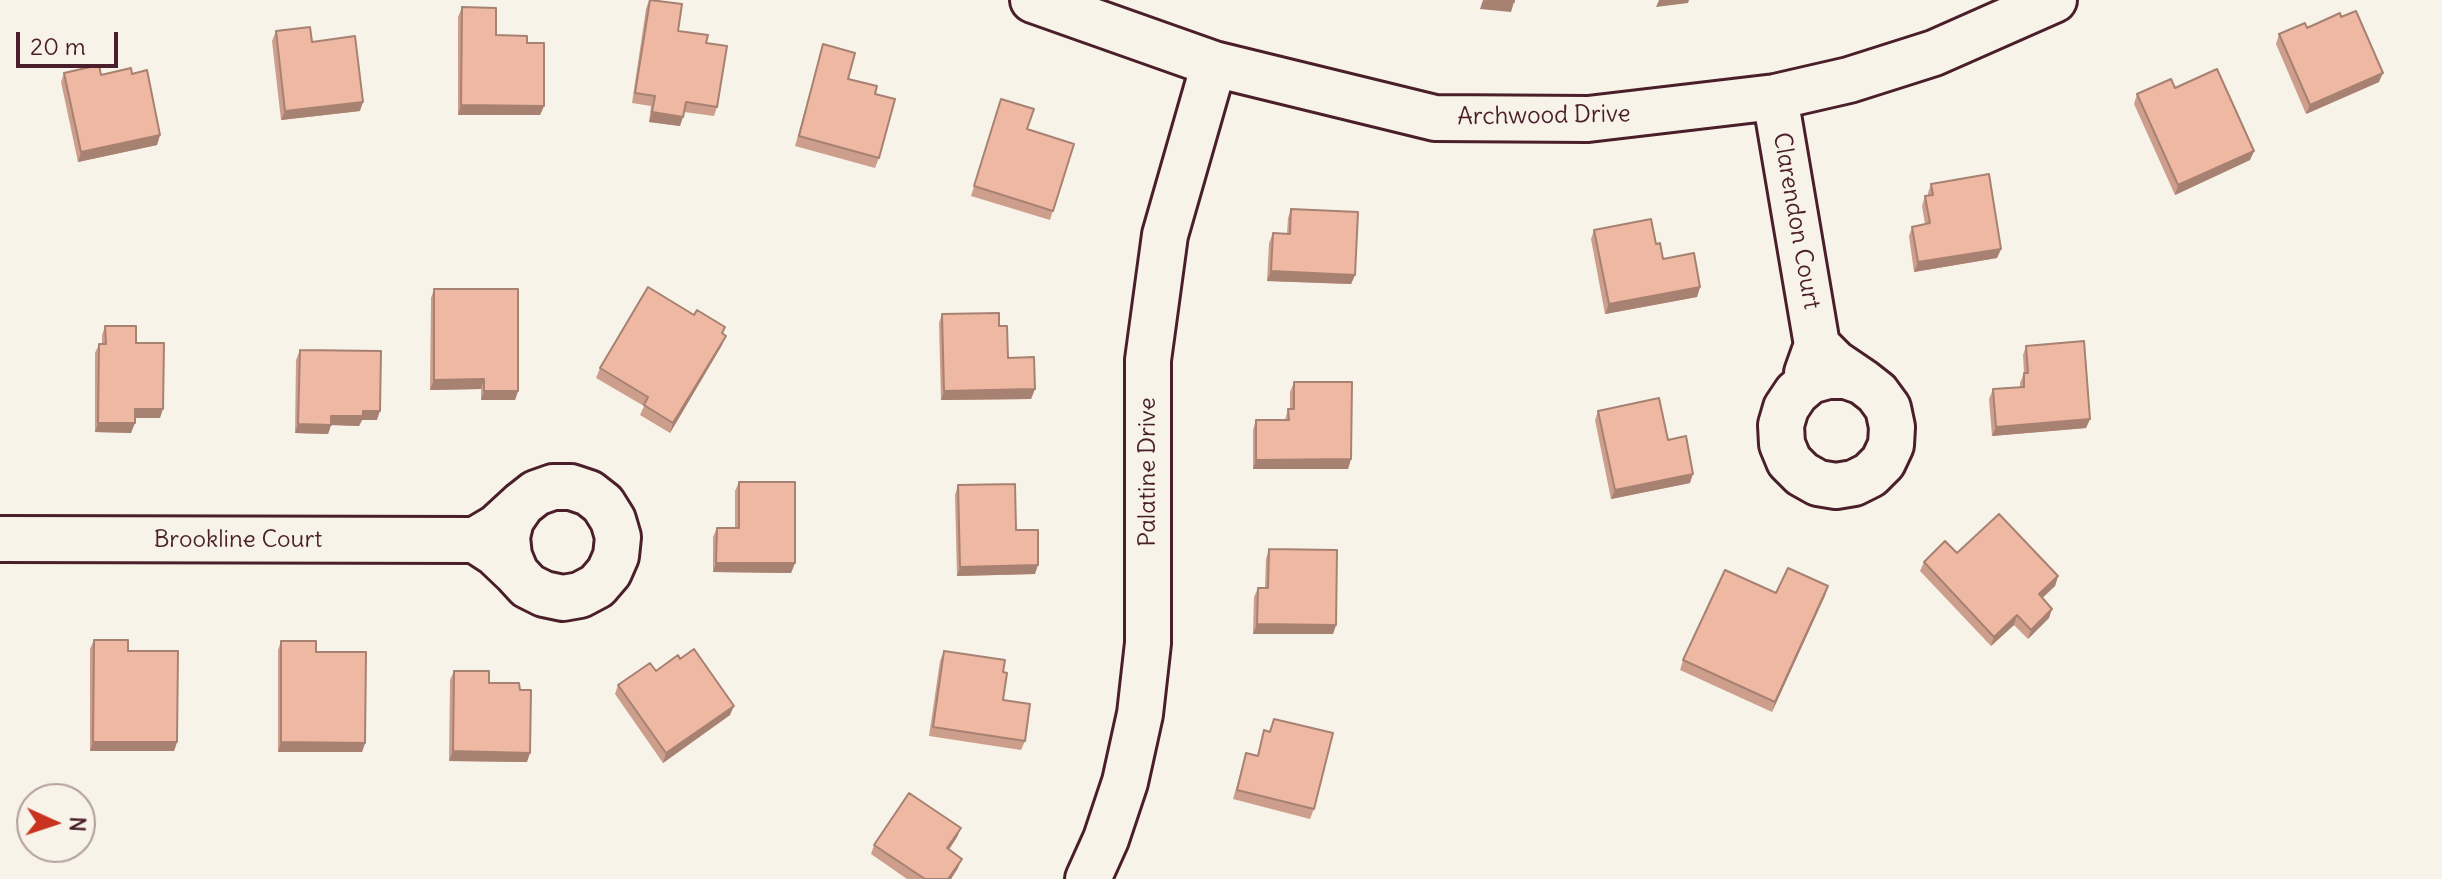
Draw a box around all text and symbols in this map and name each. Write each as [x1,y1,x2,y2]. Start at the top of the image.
scale bar [20,16,122,66]
text: 20 m [30,31,86,61]
street label: Archwood Drive [1457,100,1631,132]
street label: Clarendon Court [1766,130,1826,312]
street label: Palatine Drive [1134,397,1162,547]
street label: Brookline Court [154,526,322,554]
north arrow [16,783,96,863]
text: N [64,816,92,832]

